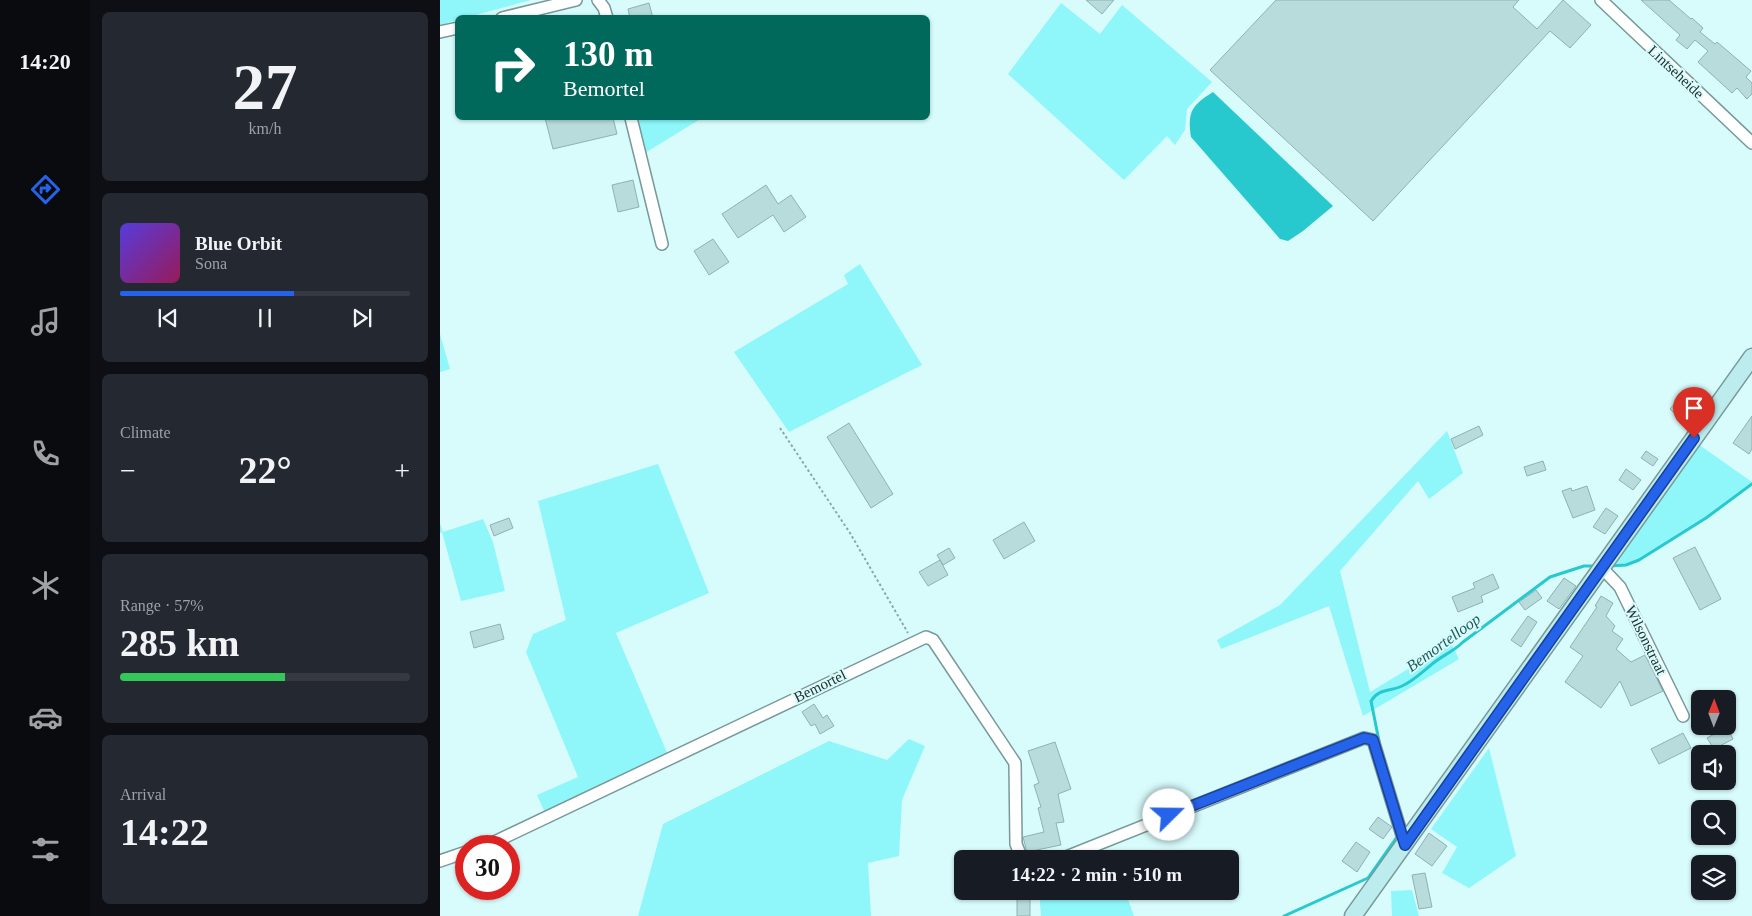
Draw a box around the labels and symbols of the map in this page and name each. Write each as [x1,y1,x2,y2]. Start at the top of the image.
street label: Lintseheide [1645,42,1707,102]
pin [1673,387,1715,438]
street label: Wilsonstraat [1622,603,1670,678]
water label: Bemortelloop [1403,610,1484,676]
street label: Bemortel [791,667,849,705]
north arrow [1691,690,1736,735]
position arrow [1142,788,1194,840]
speed limit sign: 30 [455,835,520,900]

